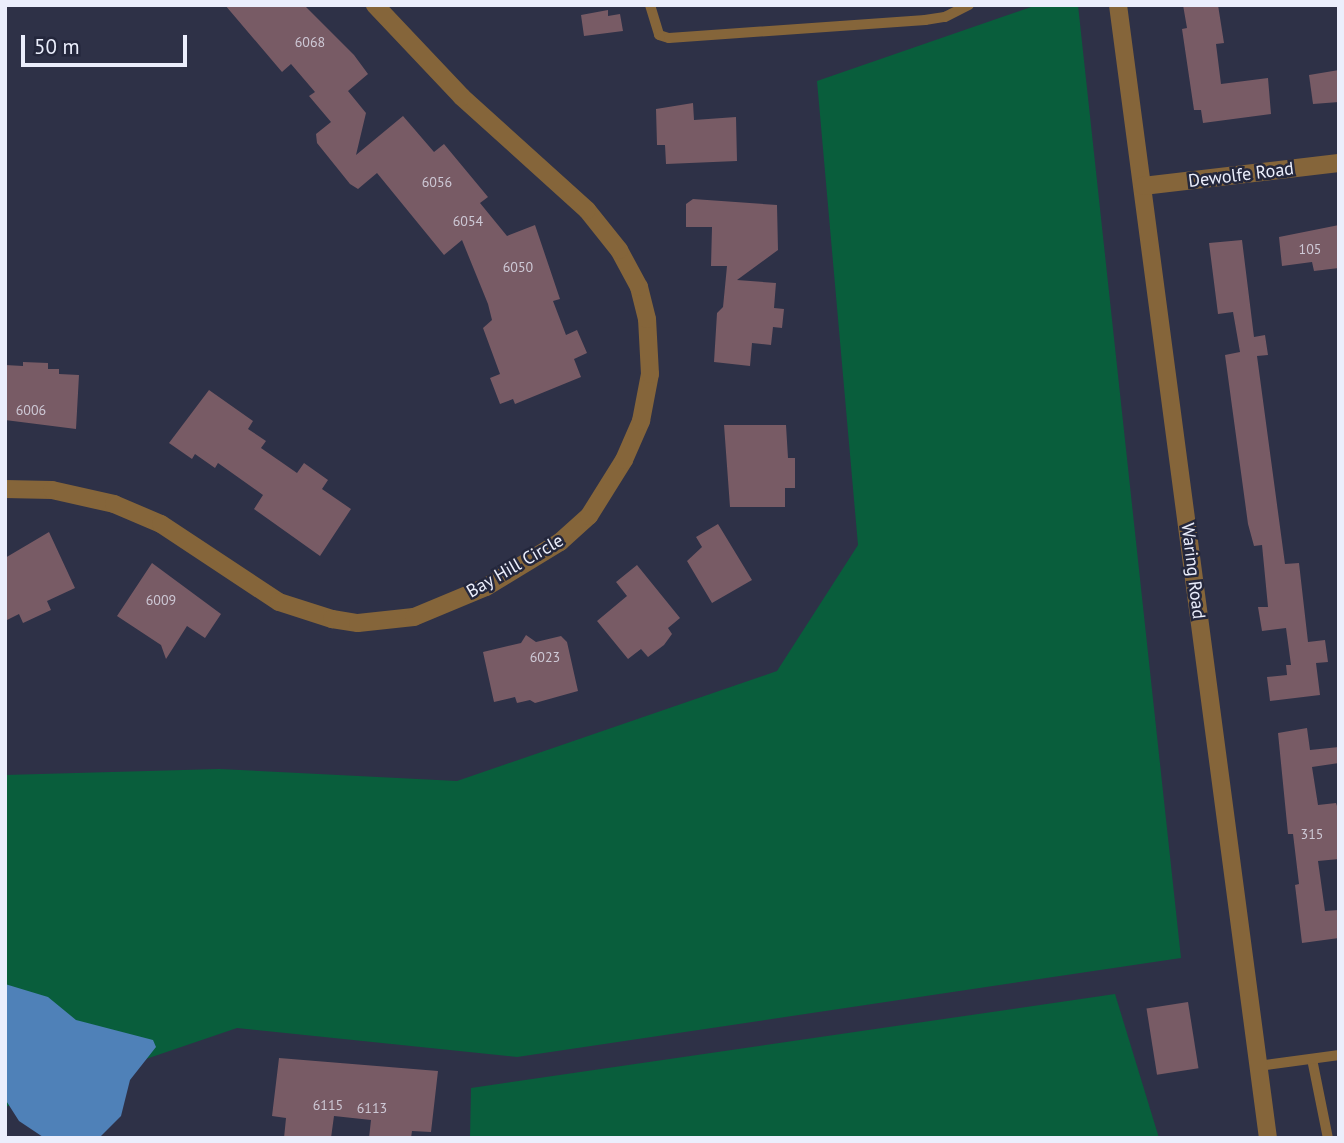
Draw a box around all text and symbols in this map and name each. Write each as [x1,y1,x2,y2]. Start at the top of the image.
scale bar [24,21,191,65]
text: 50 m [34,33,80,60]
house number: 6068 [295,34,325,50]
street label: Dewolfe Road [1187,158,1295,192]
house number: 6056 [422,174,452,190]
house number: 6054 [453,213,483,229]
house number: 105 [1299,241,1321,257]
house number: 6050 [503,259,533,275]
house number: 6006 [16,402,46,418]
street label: Waring Road [1176,522,1210,620]
street label: Bay Hill Circle [463,529,567,603]
house number: 6009 [146,592,176,608]
house number: 6023 [530,649,560,665]
house number: 315 [1301,826,1323,842]
house number: 6115 [313,1097,343,1113]
house number: 6113 [357,1100,387,1116]

